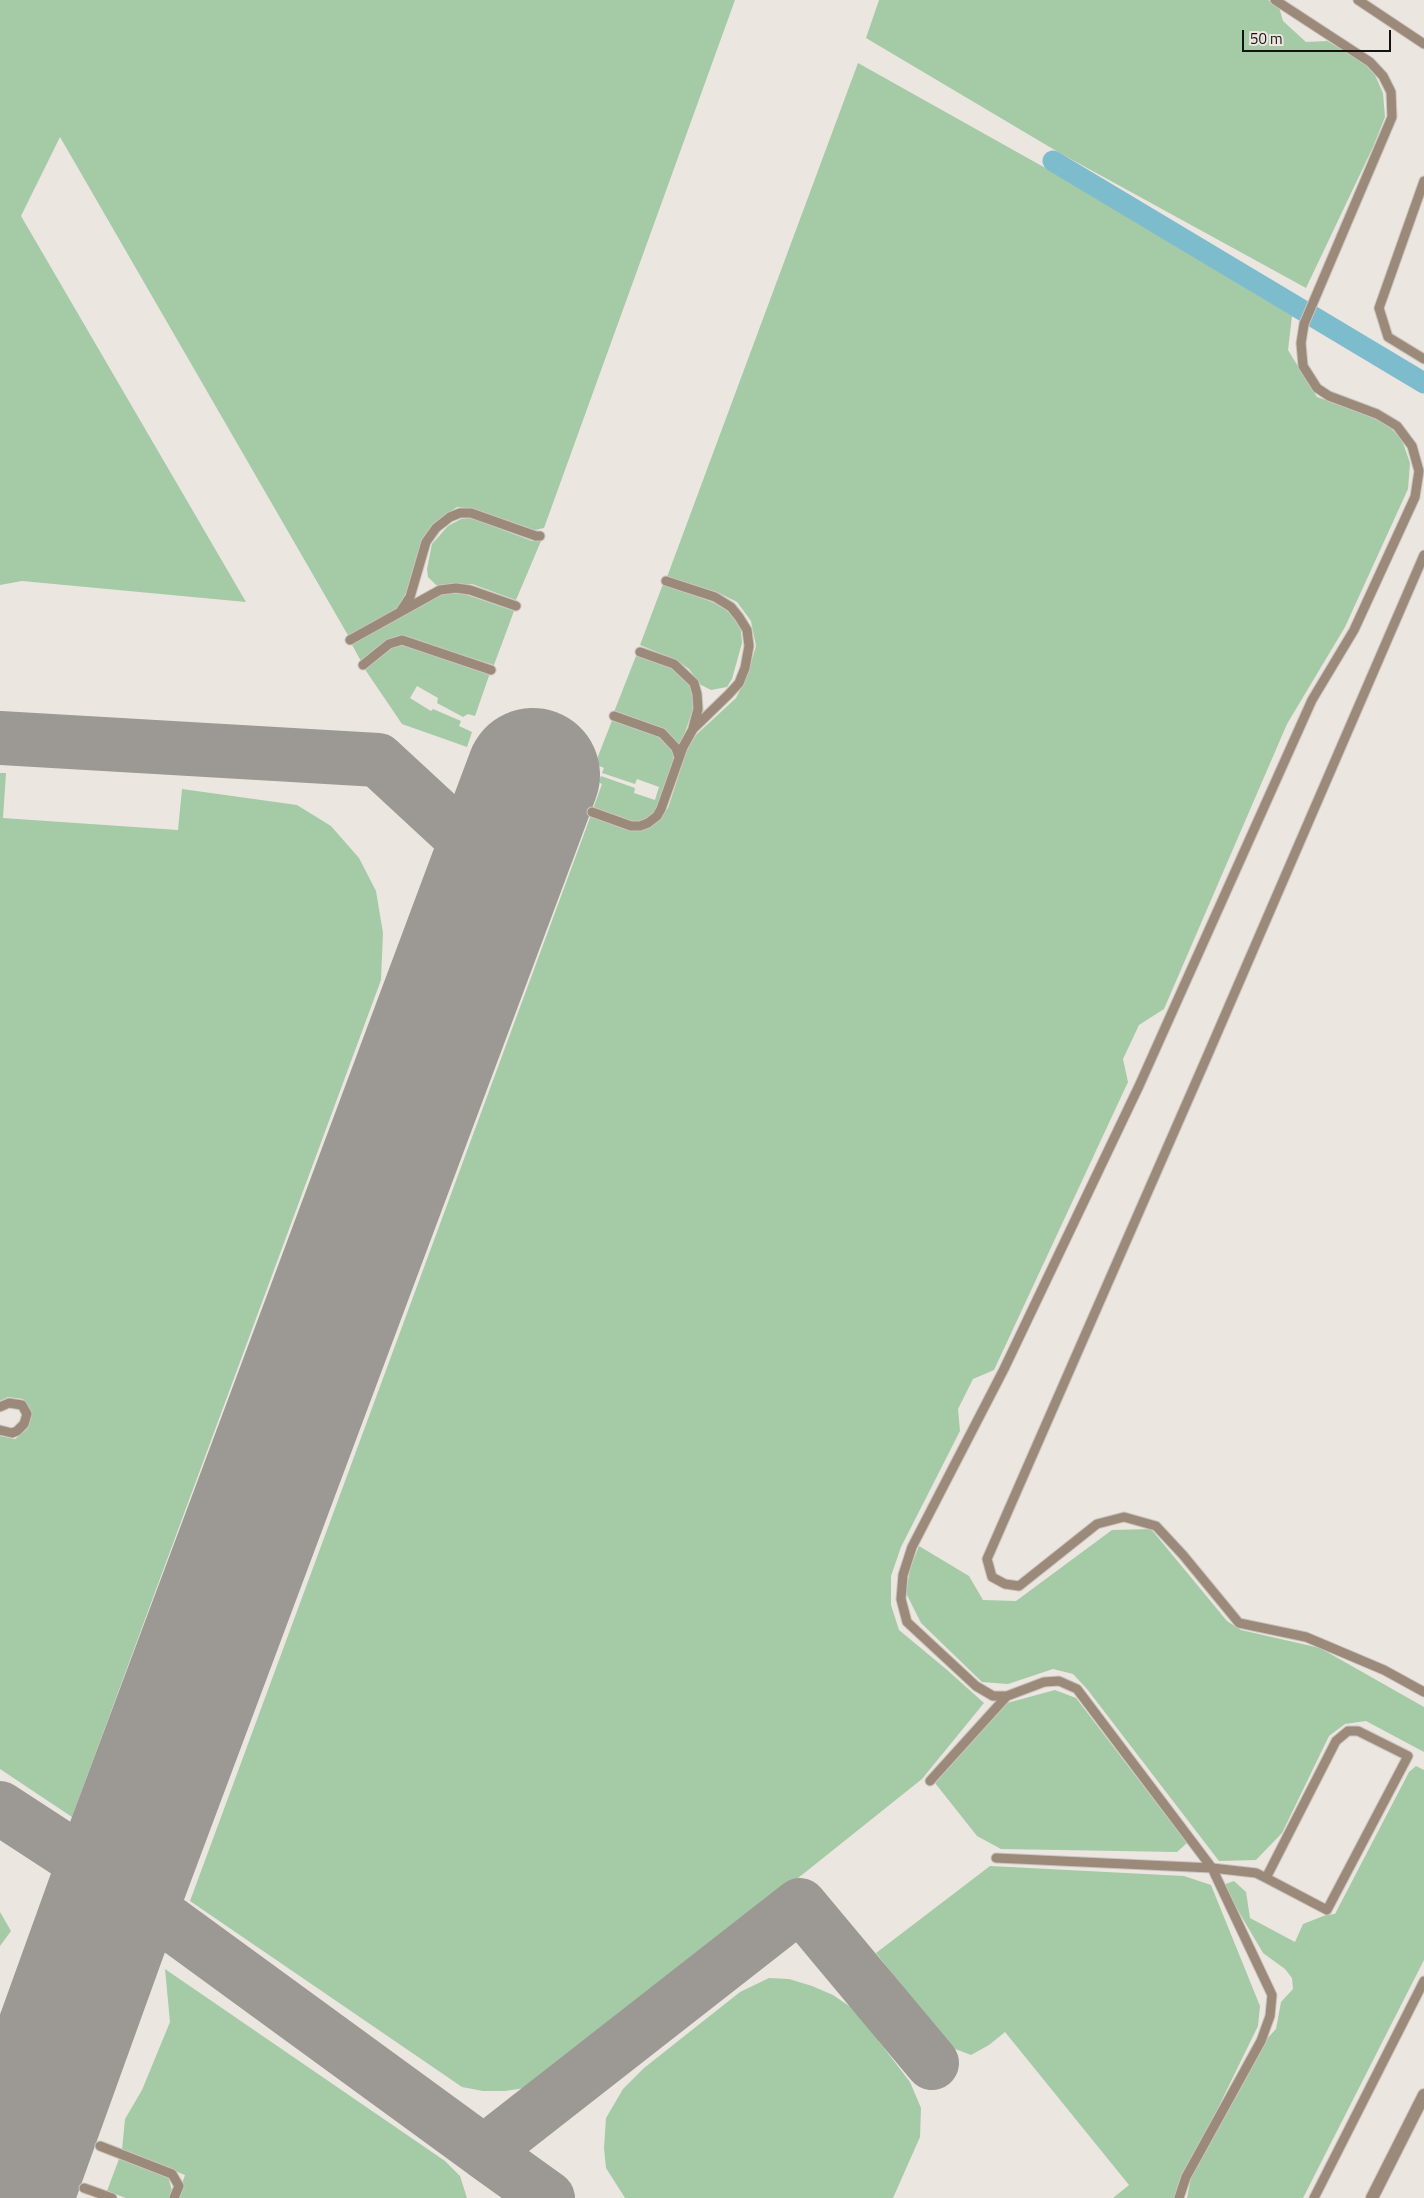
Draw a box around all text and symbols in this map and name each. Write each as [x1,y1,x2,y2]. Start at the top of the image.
scale bar [1244,20,1393,52]
text: 50 m [1250,27,1283,50]

